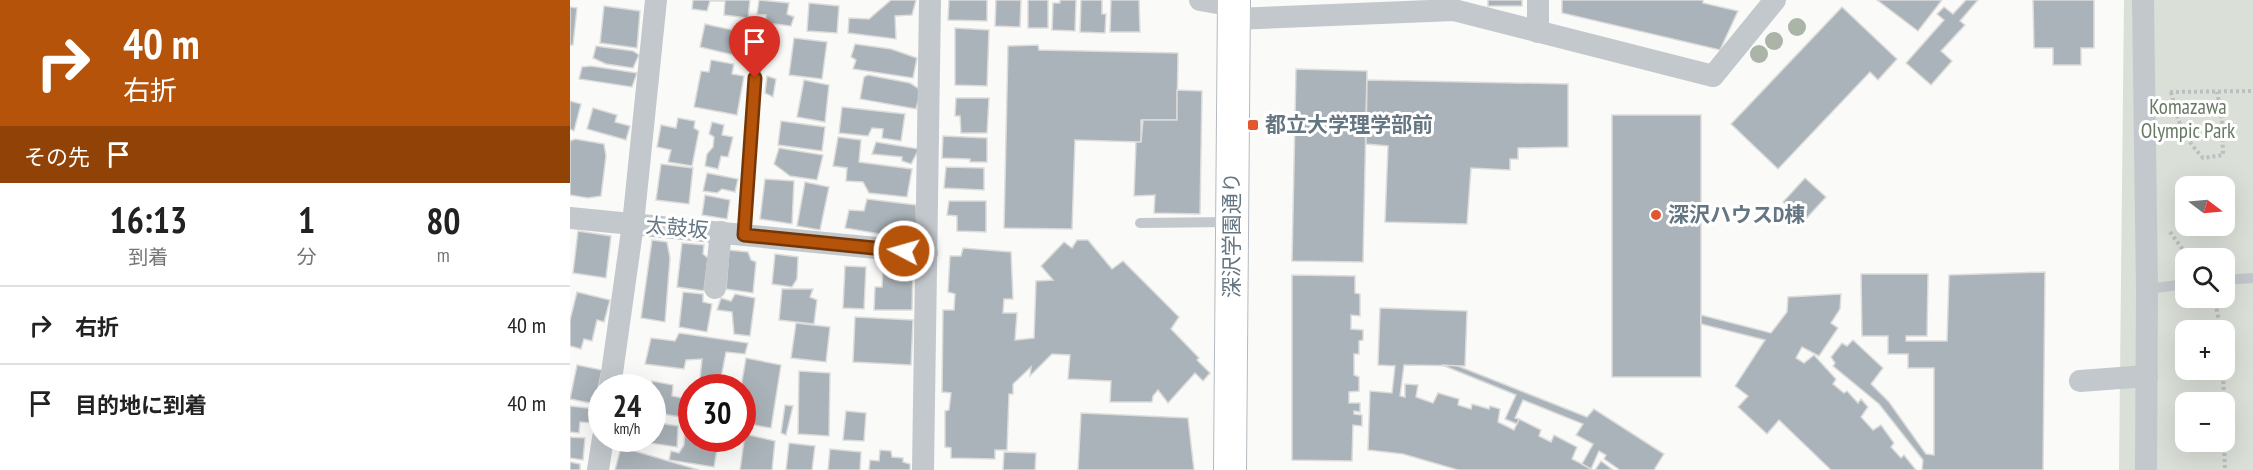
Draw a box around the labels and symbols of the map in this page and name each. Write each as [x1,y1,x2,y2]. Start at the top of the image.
pin [729,16,780,78]
park label: Komazawa Olympic Park [2141,93,2235,144]
place label: 都立大学理学部前 [1265,111,1433,138]
marker: 都立大学理学部前 [1246,118,1260,132]
street label: 深沢学園通り [1218,172,1245,298]
north arrow [2175,176,2235,236]
place label: 深沢ハウスD棟 [1668,201,1805,228]
marker: 深沢ハウスD棟 [1649,208,1663,222]
street label: 太鼓坂 [644,211,710,244]
position arrow [872,219,936,283]
speed limit sign: 30 [678,374,756,452]

